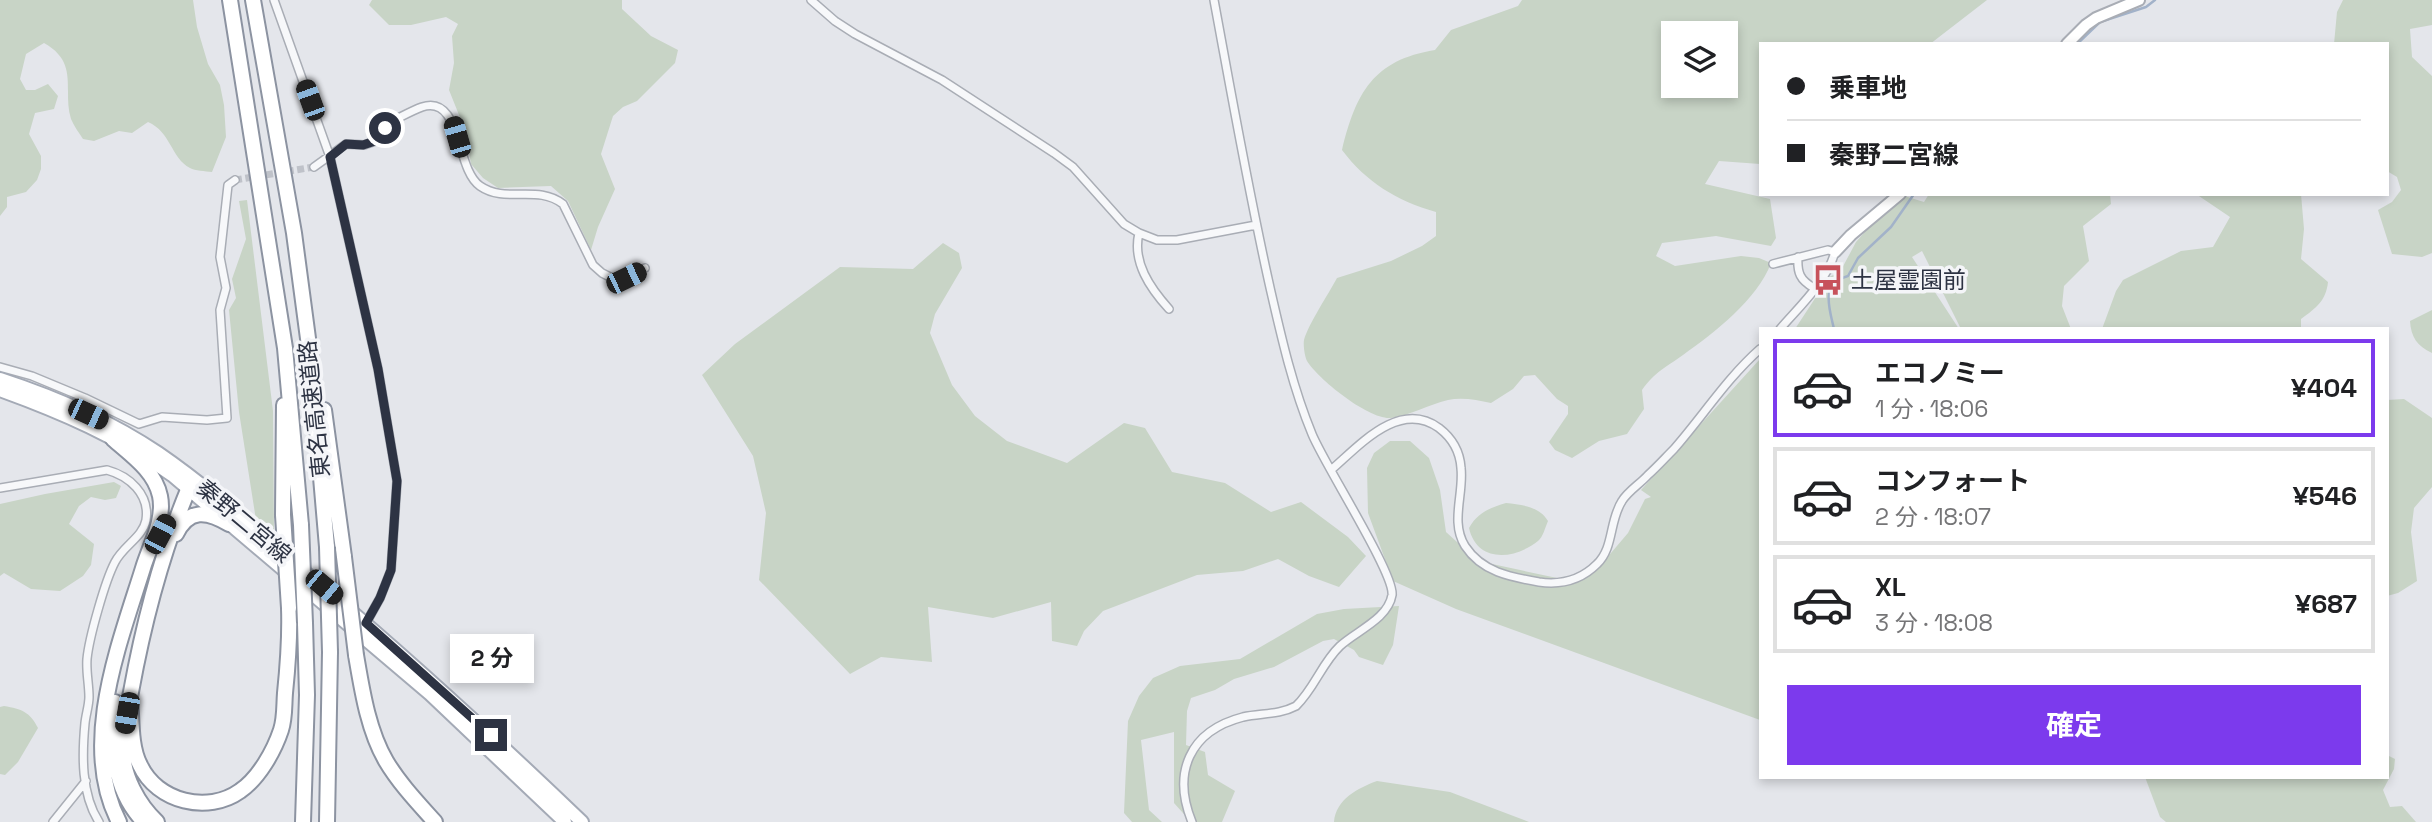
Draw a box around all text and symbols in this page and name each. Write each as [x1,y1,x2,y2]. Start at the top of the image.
map controls [1661,21,1738,98]
button: layers [1661,21,1738,98]
text: 乗車地 [1829,71,1907,105]
car [293,77,328,123]
route start [369,112,401,144]
car [442,114,473,160]
text: 秦野二宮線 [1829,138,1959,172]
car [603,259,650,297]
bus stop icon: 土屋霊園前 [1811,263,1845,297]
place label: 土屋霊園前 [1851,265,1966,295]
street label: 東名高速道路 [292,339,336,479]
text: エコノミー [1875,356,2005,390]
icon: car [1791,357,1854,420]
text: ¥404 [2291,371,2357,405]
text: 1 分 · 18:06 [1875,394,1988,424]
car [65,396,112,432]
text: コンフォート [1875,464,2030,498]
icon: car [1791,465,1854,528]
street label: 秦野二宮線 [190,473,298,569]
text: ¥546 [2293,479,2357,513]
text: 2 分 · 18:07 [1875,502,1991,532]
car [141,511,180,557]
car [302,565,347,609]
text: XL [1875,570,1906,604]
icon: car [1791,573,1854,636]
text: ¥687 [2295,587,2357,621]
text: 3 分 · 18:08 [1875,608,1993,638]
callout: 2 分 [449,634,533,682]
text: 2 分 [471,643,513,673]
button: 確定 [1787,685,2361,765]
car [114,690,141,736]
route end [475,719,507,751]

